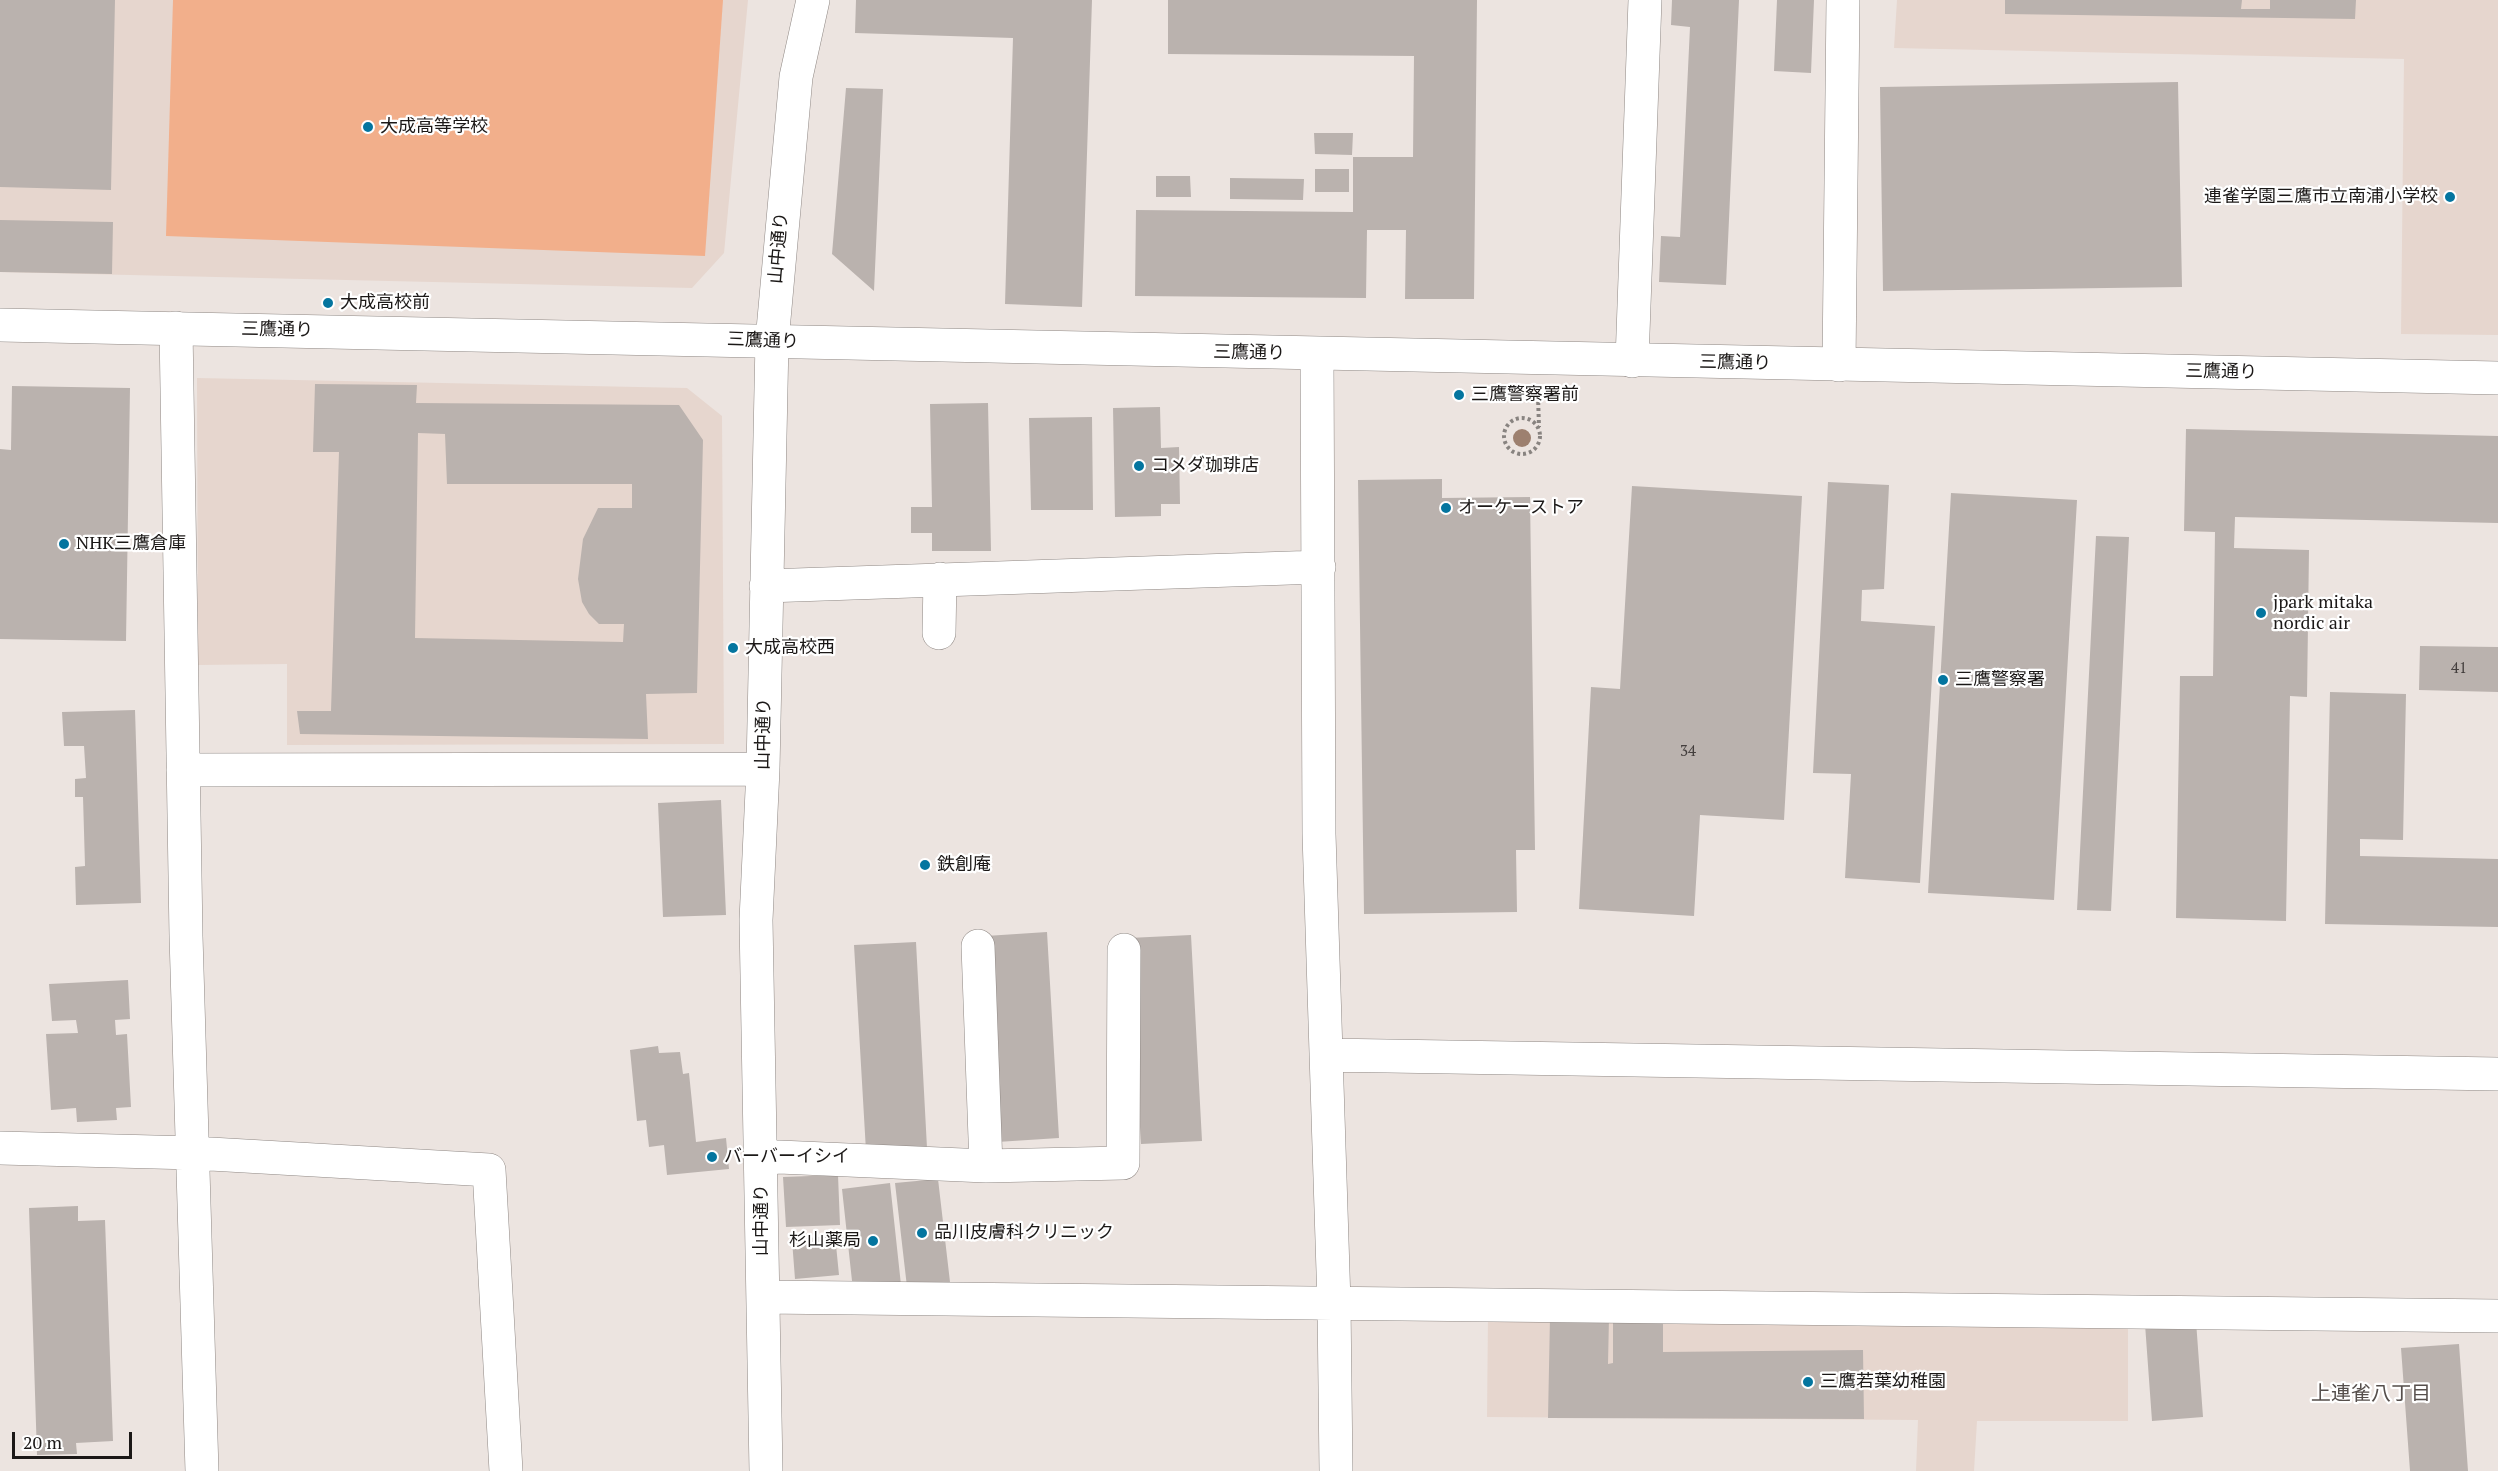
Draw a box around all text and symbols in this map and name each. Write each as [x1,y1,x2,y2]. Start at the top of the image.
place label: 大成高等学校 [380,116,488,138]
marker: 大成高等学校 [361,120,375,134]
place label: 連雀学園三鷹市立南浦小学校 [2204,186,2438,208]
marker: 連雀学園三鷹市立南浦小学校 [2443,190,2457,204]
street label: 山中通り [765,211,793,285]
place label: 大成高校前 [340,292,430,314]
marker: 大成高校前 [321,296,335,310]
street label: 三鷹通り [241,319,313,341]
street label: 三鷹通り [727,329,799,353]
street label: 三鷹通り [1213,342,1285,364]
street label: 三鷹通り [1699,352,1771,374]
street label: 三鷹通り [2185,361,2257,383]
place label: 三鷹警察署前 [1471,384,1579,406]
marker: 三鷹警察署前 [1452,388,1466,402]
place label: コメダ珈琲店 [1151,455,1259,477]
marker: コメダ珈琲店 [1132,459,1146,473]
place label: オーケーストア [1458,497,1584,519]
marker: オーケーストア [1439,501,1453,515]
place label: NHK三鷹倉庫 [76,533,186,555]
marker: NHK三鷹倉庫 [57,537,71,551]
place label: jpark mitaka nordic air [2273,592,2373,634]
marker: jpark mitaka nordic air [2254,606,2268,620]
place label: 大成高校西 [745,637,835,659]
marker: 大成高校西 [726,641,740,655]
house number: 41 [2451,660,2467,678]
place label: 三鷹警察署 [1955,669,2045,691]
marker: 三鷹警察署 [1936,673,1950,687]
street label: 山中通り [753,698,775,770]
house number: 34 [1680,743,1696,761]
place label: 鉄創庵 [937,854,991,876]
marker: 鉄創庵 [918,858,932,872]
place label: バーバーイシイ [724,1146,850,1168]
marker: バーバーイシイ [705,1150,719,1164]
street label: 山中通り [751,1184,773,1256]
place label: 品川皮膚科クリニック [934,1222,1114,1244]
marker: 品川皮膚科クリニック [915,1226,929,1240]
place label: 杉山薬局 [789,1230,861,1252]
marker: 杉山薬局 [866,1234,880,1248]
place label: 三鷹若葉幼稚園 [1820,1371,1946,1393]
marker: 三鷹若葉幼稚園 [1801,1375,1815,1389]
district label: 上連雀八丁目 [2311,1382,2431,1406]
scale bar [15,1420,135,1458]
text: 20 m [23,1430,62,1454]

